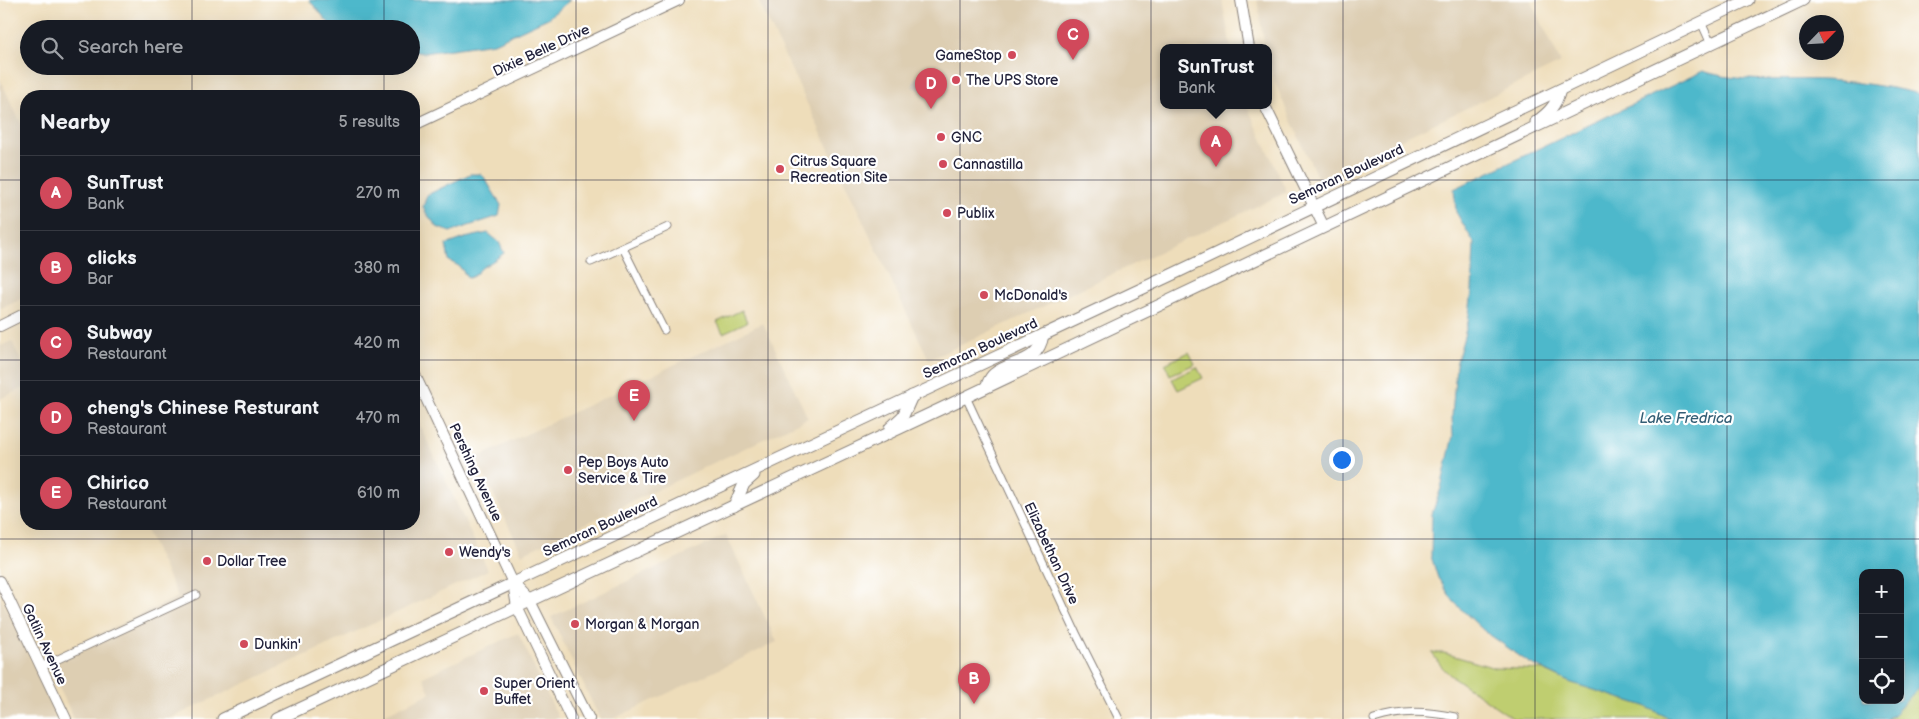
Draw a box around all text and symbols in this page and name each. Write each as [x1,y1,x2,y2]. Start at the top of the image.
north arrow [1799,15,1844,60]
pin: C [1057,19,1089,60]
search box [20,20,420,75]
street label: Dixie Belle Drive [490,21,592,80]
icon: search [38,34,66,62]
text: Search here [78,36,183,59]
popup [1160,44,1272,109]
place label: GameStop [935,47,1002,64]
marker: GameStop [1006,49,1018,61]
text: SunTrust [1178,56,1254,79]
pin: D [915,68,947,109]
place label: The UPS Store [966,72,1058,89]
marker: The UPS Store [950,74,962,86]
text: Bank [1178,79,1215,98]
text: Nearby [40,110,110,135]
text: 5 results [338,113,400,132]
pin: A [1200,126,1232,167]
place label: GNC [951,129,982,146]
marker: GNC [935,131,947,143]
street label: Semoran Boulevard [1286,140,1406,208]
place label: Citrus Square Recreation Site [790,153,888,186]
place label: Cannastilla [953,156,1023,173]
marker: Cannastilla [937,158,949,170]
marker: Citrus Square Recreation Site [774,163,786,175]
text: SunTrust [87,172,163,195]
text: A [51,184,61,203]
text: 270 m [356,184,400,203]
text: Bank [87,195,124,214]
place label: Publix [957,205,995,222]
marker: Publix [941,207,953,219]
text: clicks [87,247,137,270]
text: B [50,259,62,278]
text: 380 m [354,259,400,278]
text: Bar [87,270,113,289]
place label: McDonald's [994,287,1068,304]
marker: McDonald's [978,289,990,301]
street label: Semoran Boulevard [920,314,1040,382]
text: Subway [87,322,152,345]
text: C [50,334,62,353]
text: 420 m [354,334,400,353]
text: Restaurant [87,345,167,364]
pin: E [618,380,650,421]
text: cheng's Chinese Resturant [87,397,319,420]
text: D [50,409,62,428]
text: 470 m [355,409,400,428]
water label: Lake Fredrica [1640,409,1732,428]
text: Restaurant [87,420,167,439]
street label: Pershing Avenue [445,420,506,524]
your location [1329,447,1355,473]
place label: Pep Boys Auto Service & Tire [578,454,669,487]
marker: Pep Boys Auto Service & Tire [562,464,574,476]
text: Chirico [87,472,149,495]
text: E [51,484,61,503]
text: 610 m [357,484,400,503]
street label: Semoran Boulevard [540,492,660,560]
text: Restaurant [87,495,167,514]
street label: Elizabethan Drive [1020,499,1083,607]
place label: Wendy's [459,544,511,561]
marker: Wendy's [443,546,455,558]
place label: Dollar Tree [217,553,287,570]
marker: Dollar Tree [201,555,213,567]
map controls [1859,569,1904,704]
button: + [1859,569,1904,614]
street label: Gatlin Avenue [18,601,71,688]
button: − [1859,614,1904,659]
place label: Morgan & Morgan [585,616,699,633]
marker: Morgan & Morgan [569,618,581,630]
place label: Dunkin' [254,636,301,653]
marker: Dunkin' [238,638,250,650]
button: locate [1859,659,1904,704]
pin: B [958,663,990,704]
place label: Super Orient Buffet [494,675,576,708]
marker: Super Orient Buffet [478,685,490,697]

